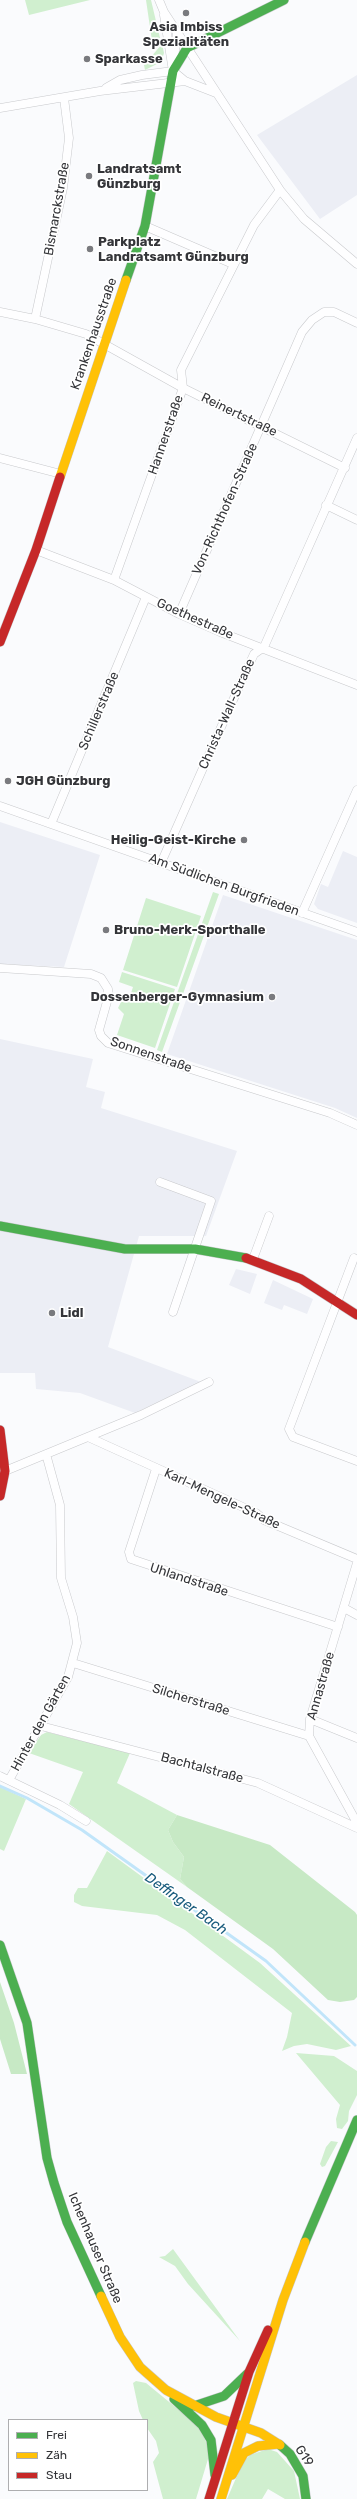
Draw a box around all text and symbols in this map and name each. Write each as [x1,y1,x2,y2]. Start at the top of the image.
marker: Asia Imbiss Spezialitäten [181,8,191,18]
place label: Asia Imbiss Spezialitäten [143,19,229,50]
place label: Sparkasse [95,51,163,67]
marker: Sparkasse [82,54,92,64]
street label: Bismarckstraße [41,161,73,257]
place label: Landratsamt Günzburg [97,161,181,192]
marker: Landratsamt Günzburg [84,171,94,181]
place label: Parkplatz Landratsamt Günzburg [98,234,249,265]
marker: Parkplatz Landratsamt Günzburg [85,244,95,254]
street label: Krankenhausstraße [68,276,120,392]
street label: Reinertstraße [198,390,280,440]
street label: Hannerstraße [145,393,187,477]
street label: Von-Richthofen-Straße [189,441,261,577]
street label: Goethestraße [154,595,236,643]
street label: Christa-Wall-Straße [196,656,258,772]
street label: Schillerstraße [76,670,122,752]
place label: JGH Günzburg [16,773,110,789]
marker: JGH Günzburg [3,776,13,786]
place label: Heilig-Geist-Kirche [111,832,236,848]
marker: Heilig-Geist-Kirche [239,835,249,845]
street label: Am Südlichen Burgfrieden [147,850,301,920]
place label: Bruno-Merk-Sporthalle [114,922,266,938]
marker: Bruno-Merk-Sporthalle [101,925,111,935]
place label: Dossenberger-Gymnasium [90,989,264,1005]
marker: Dossenberger-Gymnasium [267,992,277,1002]
street label: Sonnenstraße [108,1034,194,1076]
place label: Lidl [60,1305,83,1321]
marker: Lidl [47,1308,57,1318]
street label: Karl-Mengele-Straße [161,1465,283,1533]
street label: Uhlandstraße [148,1560,230,1600]
street label: Annastraße [304,1650,338,1722]
street label: Hinter den Gärten [8,1672,74,1774]
street label: Silcherstraße [150,1681,232,1719]
street label: Bachtalstraße [159,1749,245,1787]
water label: Deffinger Bach [142,1869,230,1939]
street label: Ichenhauser Straße [65,2190,125,2306]
legend [8,2419,148,2491]
text: Frei [46,2428,67,2442]
street label: G19 [291,2442,317,2470]
text: Zäh [46,2448,67,2462]
text: Stau [46,2468,72,2482]

